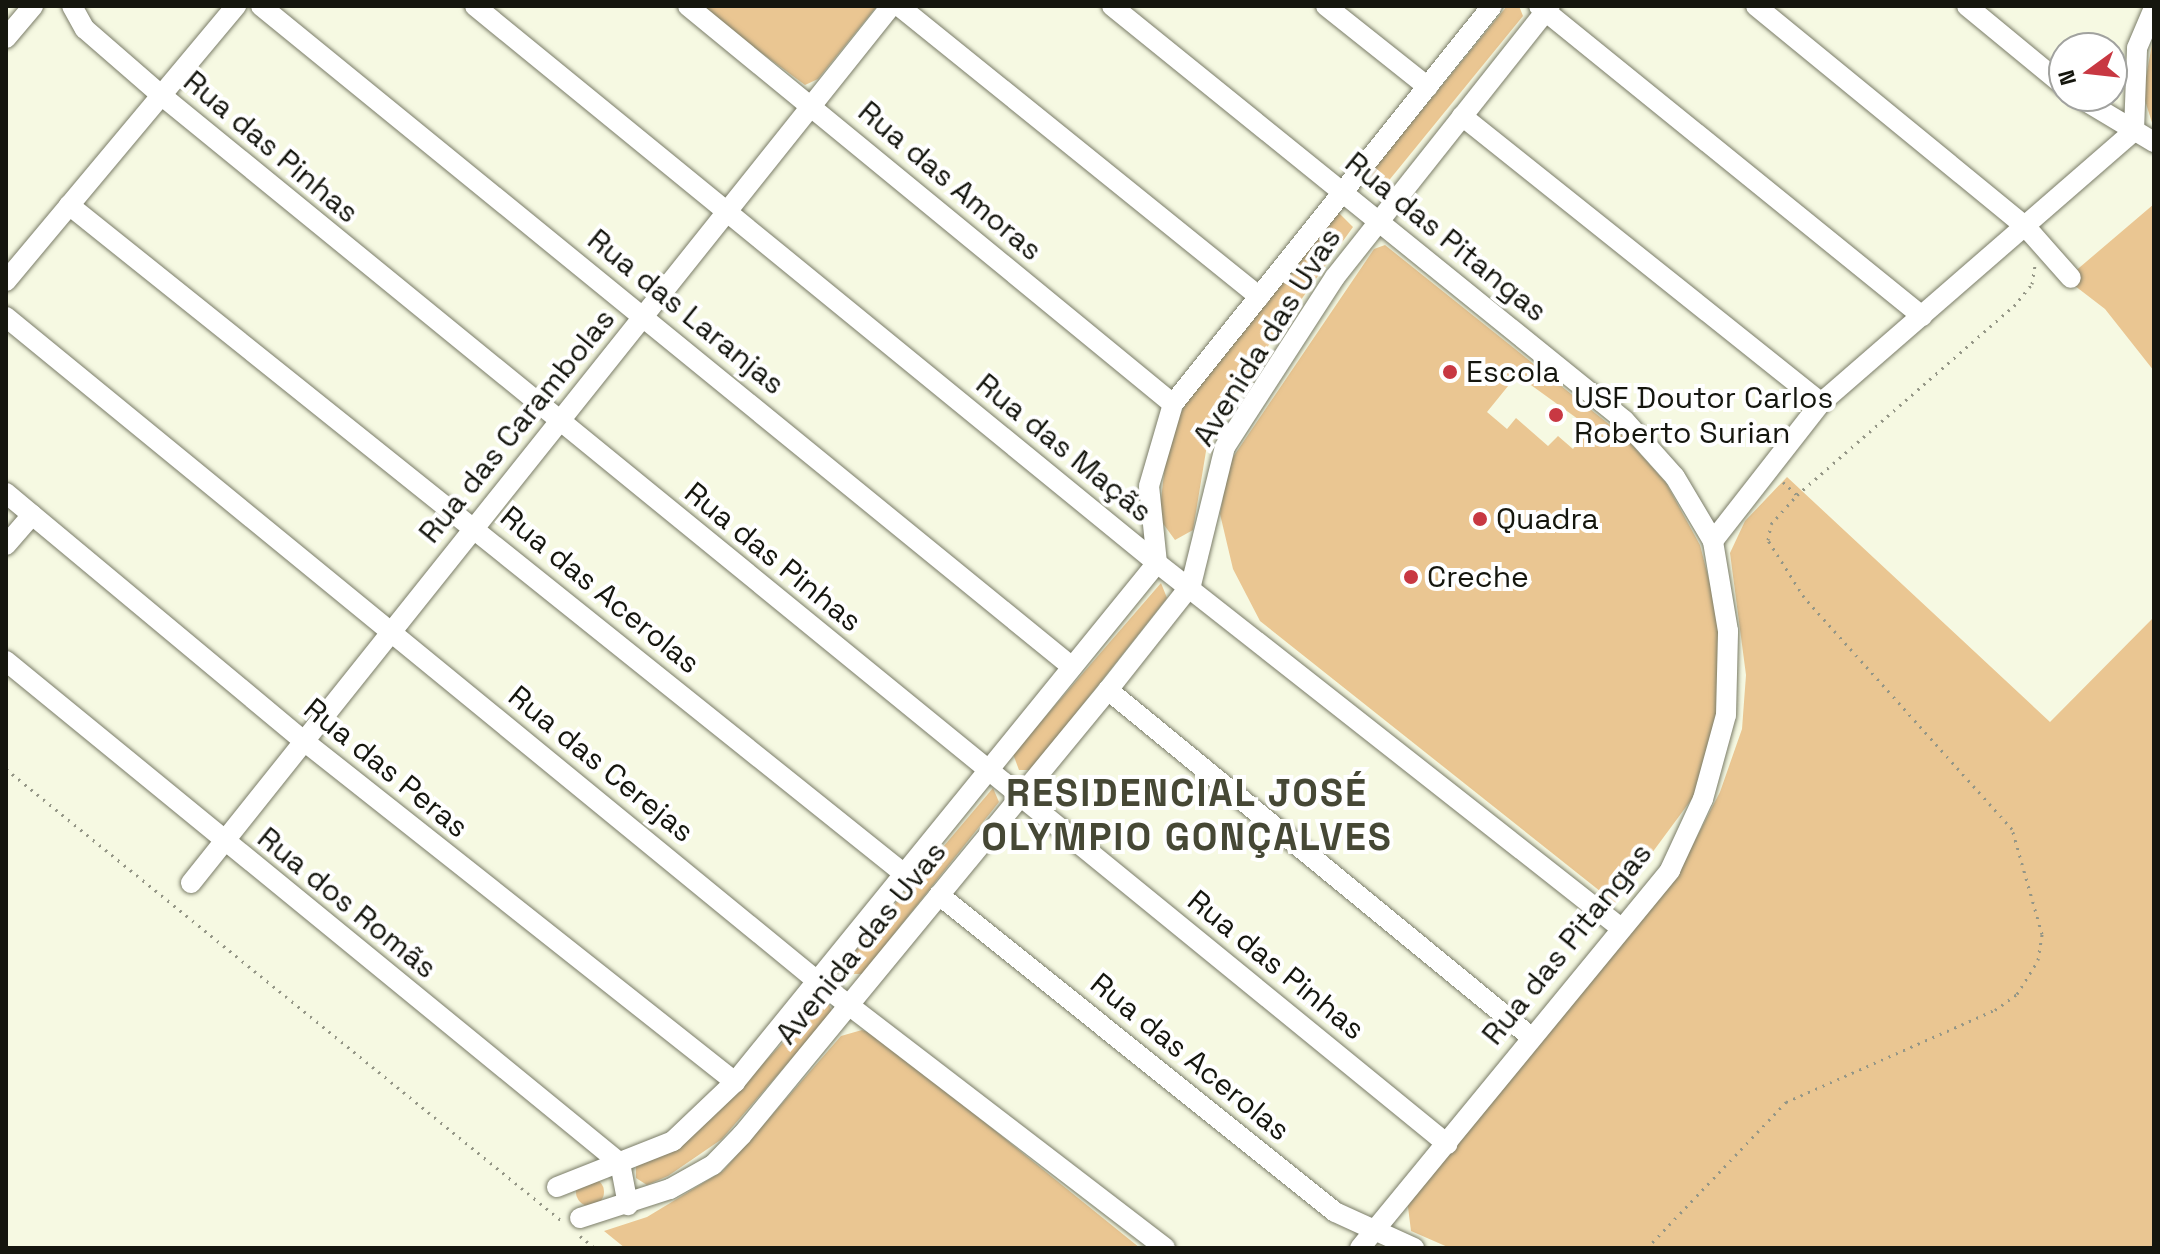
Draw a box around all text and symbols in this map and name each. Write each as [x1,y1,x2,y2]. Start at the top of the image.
north arrow [2048,32,2128,112]
street label: Rua das Pinhas [176,63,366,231]
text: N [2051,67,2082,88]
street label: Rua das Amoras [851,94,1049,268]
street label: Rua das Pitangas [1338,145,1554,329]
street label: Avenida das Uvas [1185,221,1349,453]
street label: Rua das Laranjas [580,222,792,402]
street label: Rua das Carambolas [412,302,622,550]
place label: Escola [1466,354,1560,390]
marker: Escola [1441,363,1459,381]
street label: Rua das Maçãs [969,366,1159,530]
place label: USF Doutor Carlos Roberto Surian [1574,380,1833,450]
marker: USF Doutor Carlos Roberto Surian [1545,404,1567,426]
street label: Rua das Pinhas [677,475,869,639]
street label: Rua das Acerolas [493,498,707,682]
place label: Quadra [1496,501,1599,537]
marker: Quadra [1471,510,1489,528]
place label: Creche [1427,559,1529,595]
marker: Creche [1402,568,1420,586]
street label: Rua das Cerejas [501,678,701,850]
street label: Rua das Peras [296,691,476,845]
district label: RESIDENCIAL JOSÉ OLYMPIO GONÇALVES [981,771,1393,860]
street label: Rua dos Romãs [250,820,444,986]
street label: Avenida das Uvas [768,834,954,1052]
street label: Rua das Pitangas [1475,836,1659,1052]
street label: Rua das Pinhas [1180,883,1372,1047]
street label: Rua das Acerolas [1083,965,1297,1149]

